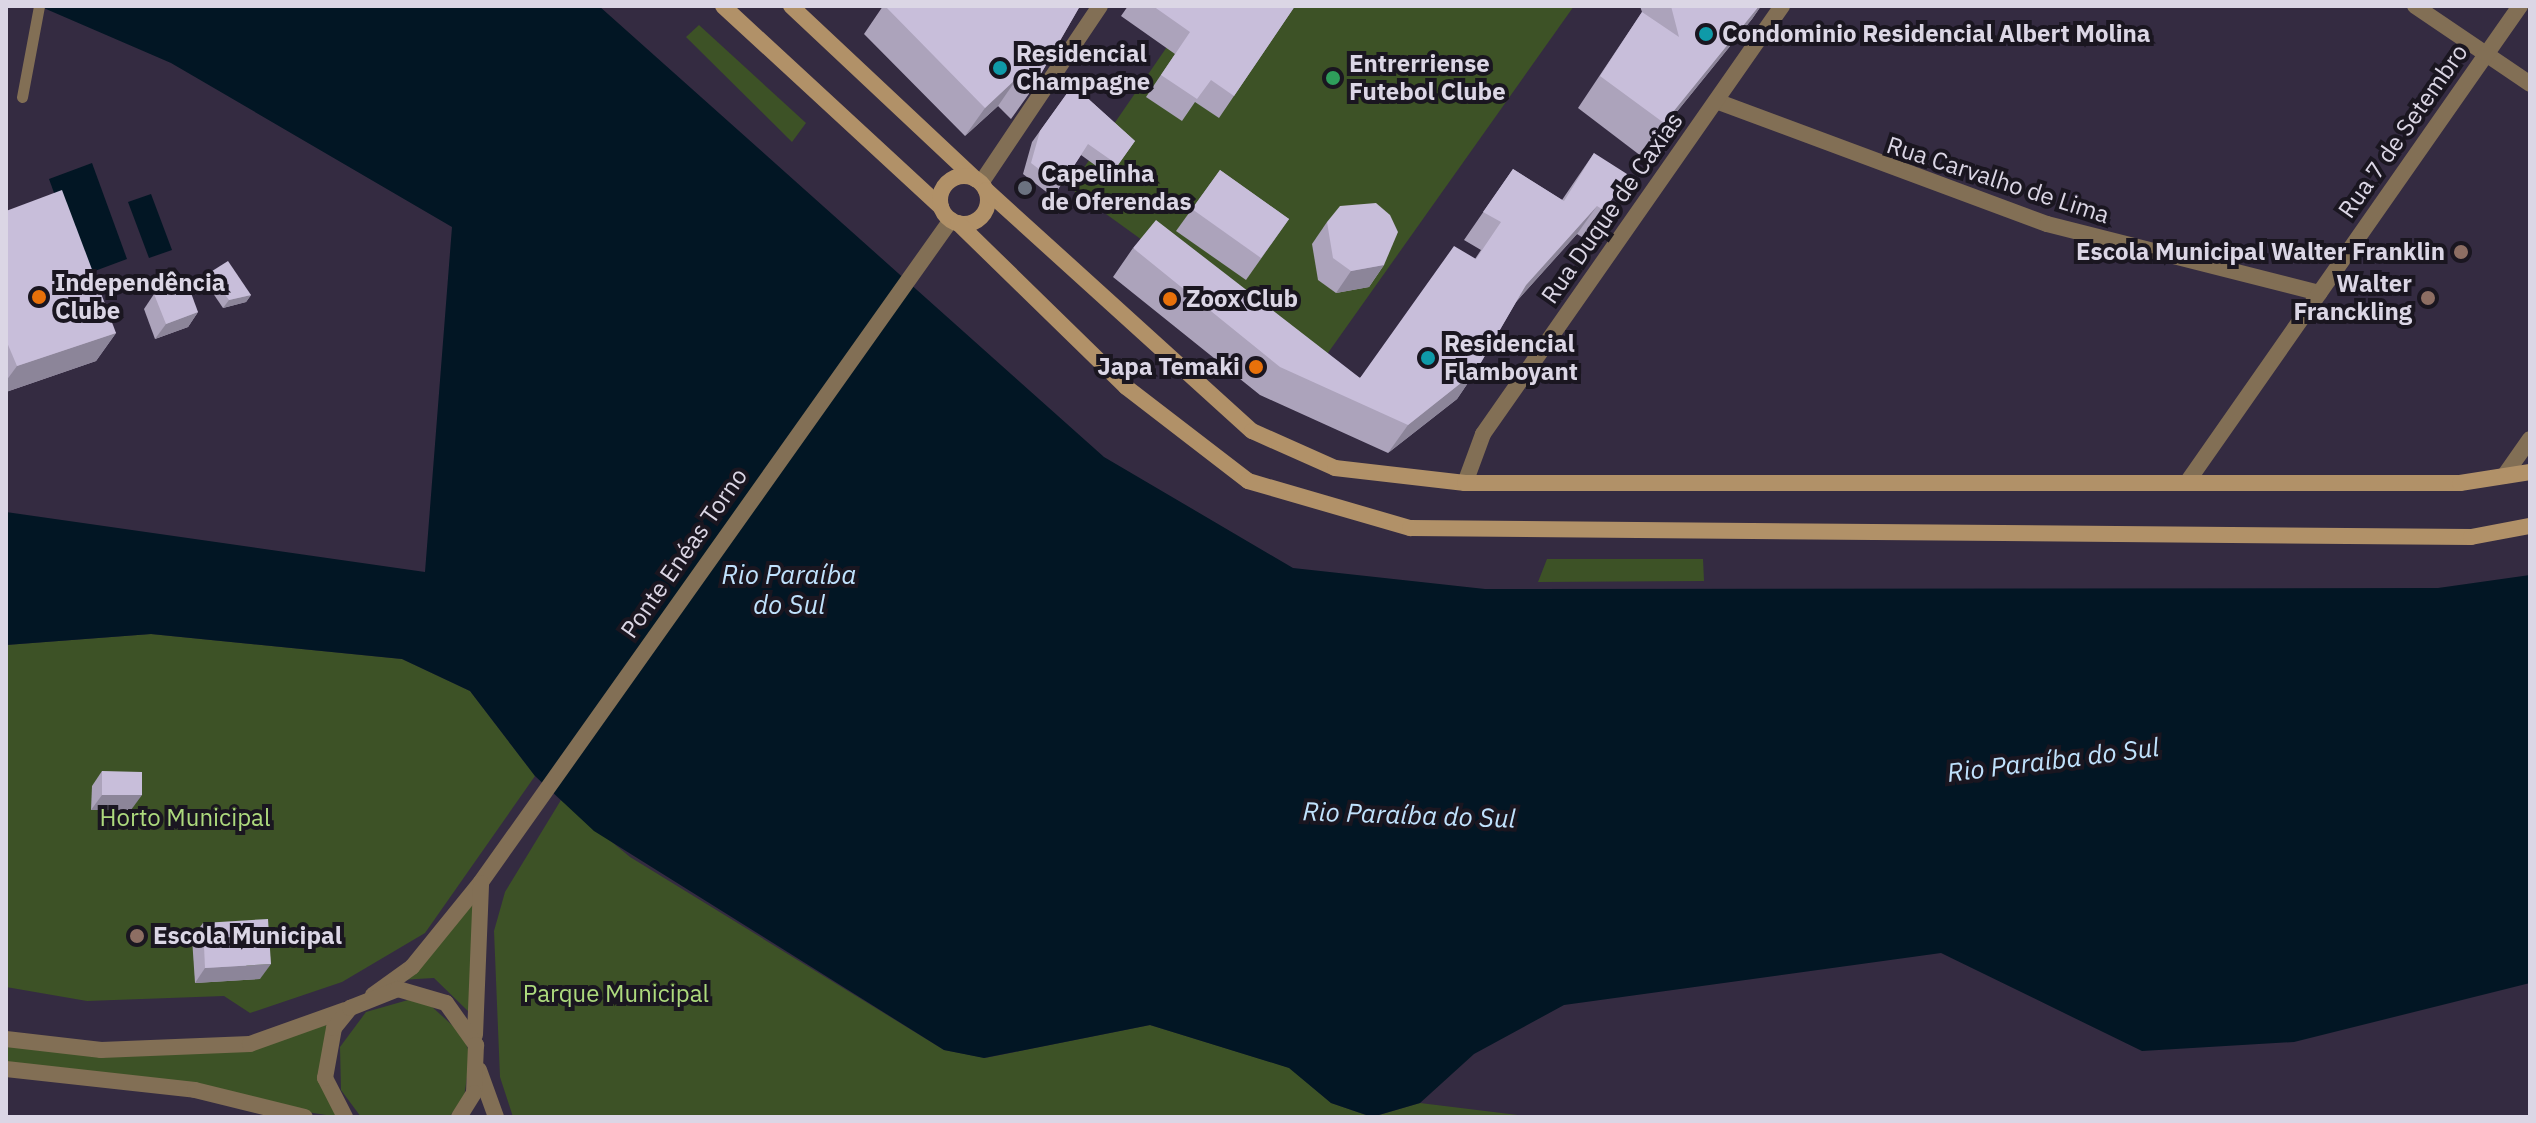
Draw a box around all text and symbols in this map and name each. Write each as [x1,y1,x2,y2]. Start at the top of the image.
place label: Condominio Residencial Albert Molina [1722,20,2151,48]
marker: Condominio Residencial Albert Molina [1697,25,1715,43]
street label: Rua 7 de Setembro [2332,38,2474,224]
place label: Residencial Champagne [1016,40,1150,96]
place label: Entrerriense Futebol Clube [1349,50,1506,106]
marker: Residencial Champagne [991,59,1009,77]
marker: Entrerriense Futebol Clube [1324,69,1342,87]
street label: Rua Duque de Caxias [1535,107,1689,309]
street label: Rua Carvalho de Lima [1883,130,2113,230]
place label: Capelinha de Oferendas [1041,160,1192,216]
marker: Capelinha de Oferendas [1016,179,1034,197]
place label: Escola Municipal Walter Franklin [2076,238,2445,266]
marker: Escola Municipal Walter Franklin [2452,243,2470,261]
place label: Independência Clube [55,269,225,325]
place label: Walter Franckling [2293,270,2412,326]
place label: Zoox Club [1186,285,1298,313]
marker: Independência Clube [30,288,48,306]
marker: Walter Franckling [2419,289,2437,307]
marker: Zoox Club [1161,290,1179,308]
place label: Residencial Flamboyant [1444,330,1578,386]
marker: Residencial Flamboyant [1419,349,1437,367]
place label: Japa Temaki [1097,353,1240,381]
marker: Japa Temaki [1247,358,1265,376]
street label: Ponte Enéas Torno [615,463,753,643]
water label: Rio Paraíba do Sul [722,559,856,620]
water label: Rio Paraíba do Sul [1945,732,2161,788]
water label: Rio Paraíba do Sul [1302,796,1516,834]
park label: Horto Municipal [100,804,270,832]
place label: Escola Municipal [153,922,342,950]
marker: Escola Municipal [128,927,146,945]
park label: Parque Municipal [523,980,709,1008]

